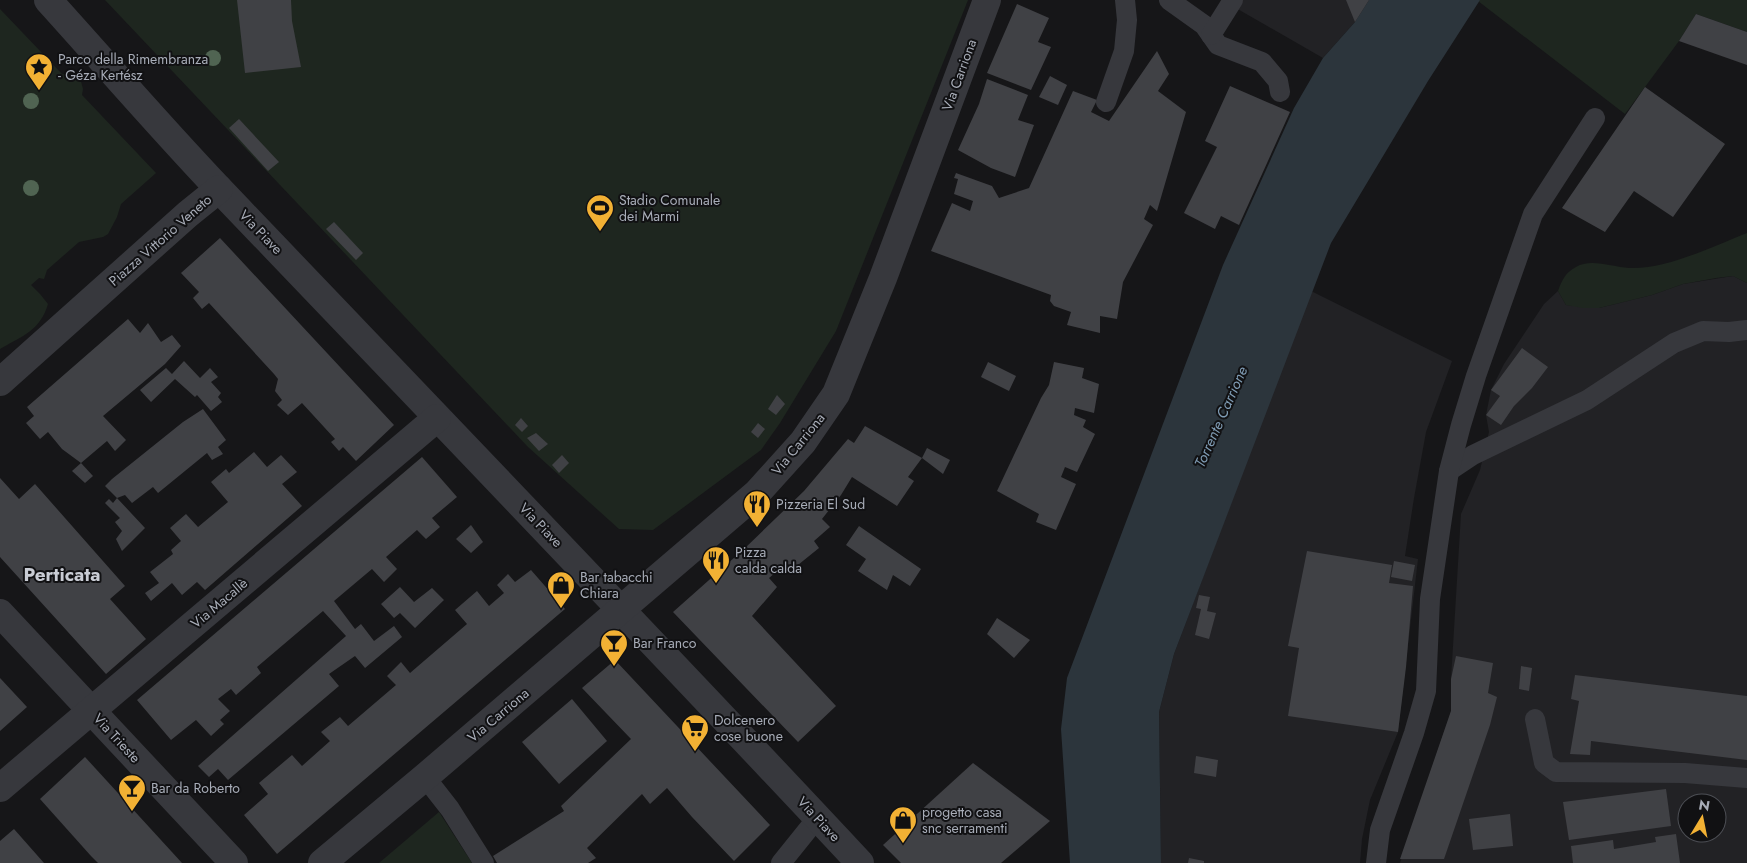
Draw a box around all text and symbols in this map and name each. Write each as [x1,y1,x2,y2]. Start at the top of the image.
street label: Via Carriona [937,36,981,114]
place label: Parco della Rimembranza - Géza Kertész [58,49,208,85]
place icon: Parco della Rimembranza - Géza Kertész [24,52,54,91]
street label: Piazza Vittorio Veneto [104,189,216,290]
place label: Stadio Comunale dei Marmi [619,190,720,226]
sports icon: Stadio Comunale dei Marmi [585,193,615,232]
street label: Via Piave [235,205,287,259]
water label: Torrente Carrione [1189,362,1253,471]
street label: Via Carriona [767,409,829,479]
restaurant icon: Pizzeria El Sud [742,489,772,528]
place label: Pizzeria El Sud [776,494,865,514]
street label: Via Piave [515,498,567,552]
place label: Pizza calda calda [735,542,802,578]
restaurant icon: Pizza calda calda [701,545,731,584]
district label: Perticata [23,561,101,588]
place label: Bar tabacchi Chiara [580,567,653,603]
shop icon: Bar tabacchi Chiara [546,570,576,609]
street label: Via Macallè [186,573,252,633]
bar icon: Bar Franco [599,628,629,667]
place label: Bar Franco [633,633,697,653]
street label: Via Carriona [463,683,533,747]
street label: Via Trieste [89,709,145,767]
place label: Dolcenero cose buone [714,710,783,746]
supermarket icon: Dolcenero cose buone [680,713,710,752]
bar icon: Bar da Roberto [117,773,147,812]
place label: Bar da Roberto [151,778,240,798]
street label: Via Piave [793,792,845,846]
north arrow [1677,793,1727,843]
text: N [1697,794,1711,816]
place label: progetto casa snc serramenti [922,802,1008,838]
shop icon: progetto casa snc serramenti [888,805,918,844]

